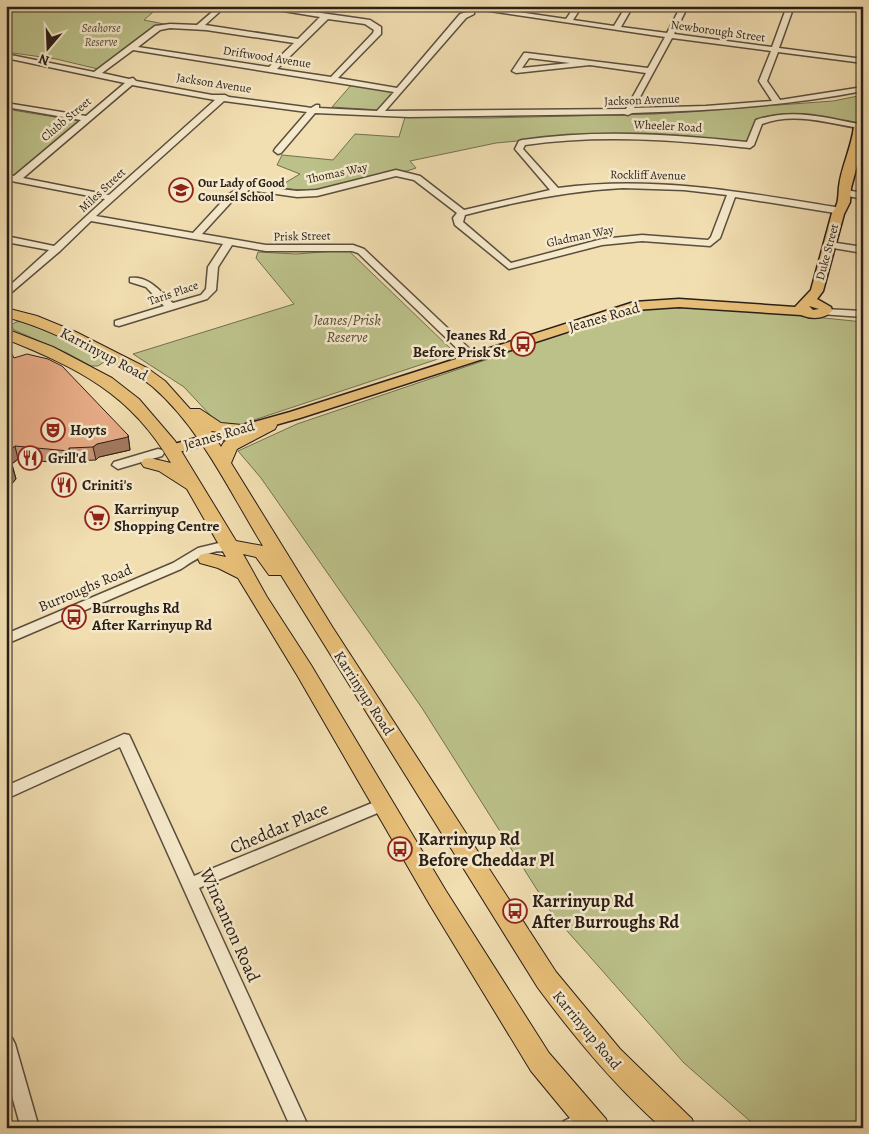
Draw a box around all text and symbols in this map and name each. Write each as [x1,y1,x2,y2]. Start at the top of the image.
street label: Newborough Street [670,16,766,46]
park label: Seahorse Reserve [82,20,121,50]
north arrow [22,22,72,72]
street label: Driftwood Avenue [222,42,312,72]
text: N [36,49,52,70]
street label: Jackson Avenue [175,69,253,97]
street label: Jackson Avenue [604,91,680,109]
street label: Clubb Street [37,93,95,145]
street label: Wheeler Road [632,116,703,136]
street label: Thomas Way [305,159,369,187]
street label: Miles Street [75,164,129,216]
street label: Rockliff Avenue [610,166,686,184]
place label: Our Lady of Good Counsel School [198,175,285,205]
school or university icon: Our Lady of Good Counsel School [168,177,194,203]
street label: Gladman Way [545,221,616,251]
street label: Duke Street [812,222,842,282]
street label: Prisk Street [273,228,331,244]
street label: Taris Place [146,277,200,309]
street label: Jeanes Road [566,297,643,337]
park label: Jeanes/Prisk Reserve [312,310,381,347]
street label: Karrinyup Road [57,322,152,386]
place label: Jeanes Rd Before Prisk St [413,325,507,362]
bus stop icon: Jeanes Rd Before Prisk St [510,331,536,357]
street label: Jeanes Road [181,415,258,455]
theatre icon: Hoyts [40,417,66,443]
place label: Hoyts [70,420,107,440]
restaurant icon: Grill'd [17,445,43,471]
place label: Grill'd [48,448,88,468]
restaurant icon: Criniti's [51,472,77,498]
place label: Criniti's [82,475,132,495]
place label: Karrinyup Shopping Centre [114,499,219,536]
supermarket icon: Karrinyup Shopping Centre [84,505,110,531]
street label: Burroughs Road [35,559,136,617]
place label: Burroughs Rd After Karrinyup Rd [91,598,213,635]
bus stop icon: Burroughs Rd After Karrinyup Rd [61,604,87,630]
street label: Karrinyup Road [329,647,399,740]
street label: Cheddar Place [226,796,332,860]
place label: Karrinyup Rd Before Cheddar Pl [418,827,555,872]
bus stop icon: Karrinyup Rd Before Cheddar Pl [387,836,413,862]
street label: Wincanton Road [194,863,266,986]
place label: Karrinyup Rd After Burroughs Rd [531,889,679,934]
bus stop icon: Karrinyup Rd After Burroughs Rd [502,898,528,924]
street label: Karrinyup Road [548,986,626,1074]

